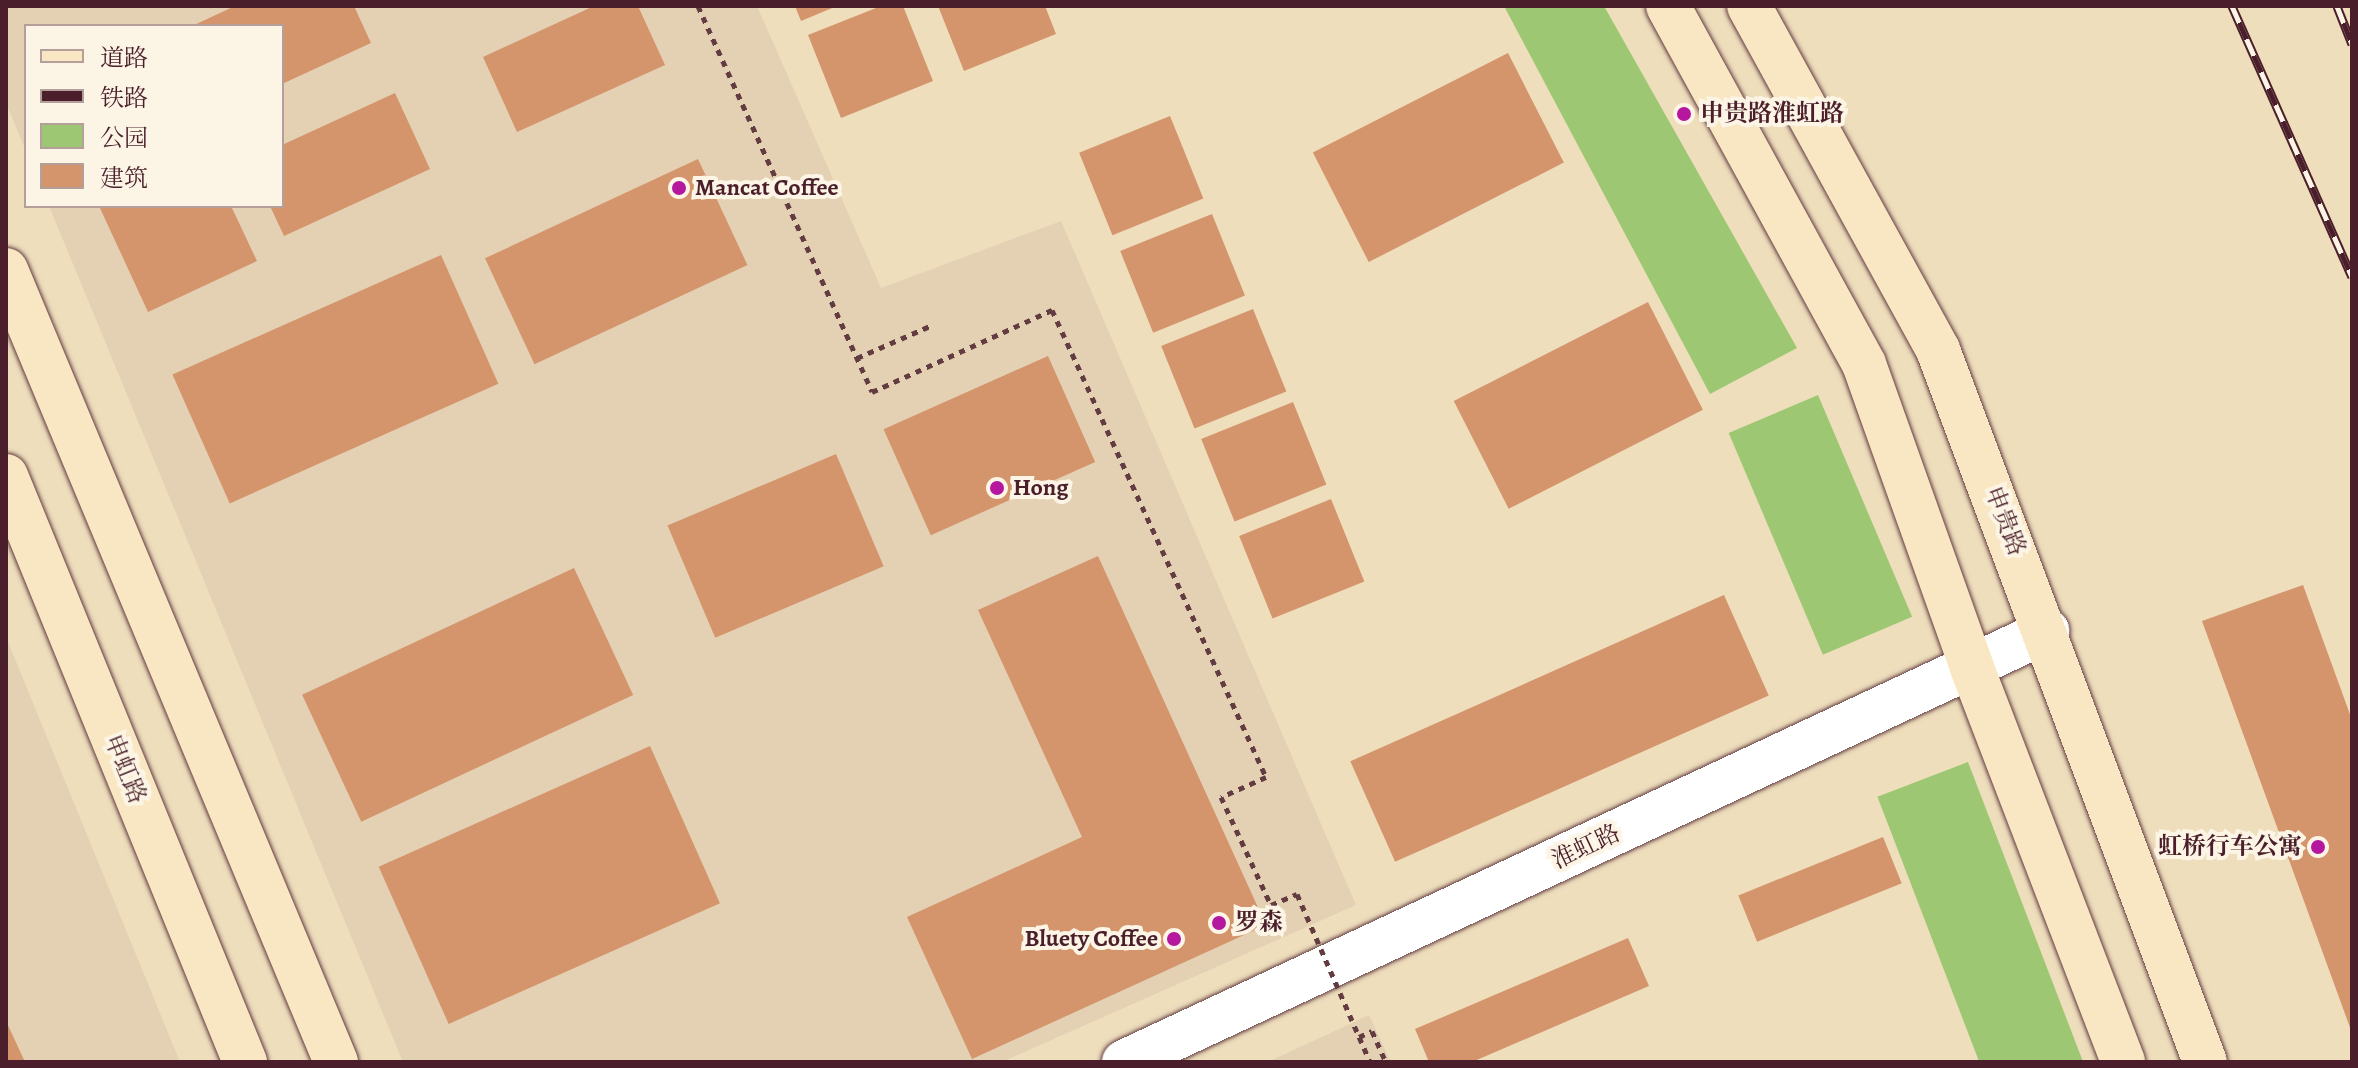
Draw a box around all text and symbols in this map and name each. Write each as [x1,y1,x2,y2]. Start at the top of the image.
legend [24,24,284,208]
text: 道路 [100,42,148,74]
text: 铁路 [100,82,148,114]
place label: 申贵路淮虹路 [1700,100,1844,128]
marker: 申贵路淮虹路 [1675,105,1693,123]
text: 公园 [100,122,148,154]
text: 建筑 [100,162,148,194]
place label: Mancat Coffee [695,174,839,202]
marker: Mancat Coffee [670,179,688,197]
place label: Hong [1013,474,1069,502]
marker: Hong [988,479,1006,497]
street label: 申贵路 [1979,482,2031,560]
street label: 申虹路 [98,730,152,808]
street label: 淮虹路 [1547,819,1625,875]
place label: 虹桥行车公寓 [2158,833,2302,861]
marker: 虹桥行车公寓 [2309,838,2327,856]
place label: 罗森 [1235,909,1283,937]
marker: 罗森 [1210,914,1228,932]
place label: Bluety Coffee [1024,925,1158,953]
marker: Bluety Coffee [1165,930,1183,948]

